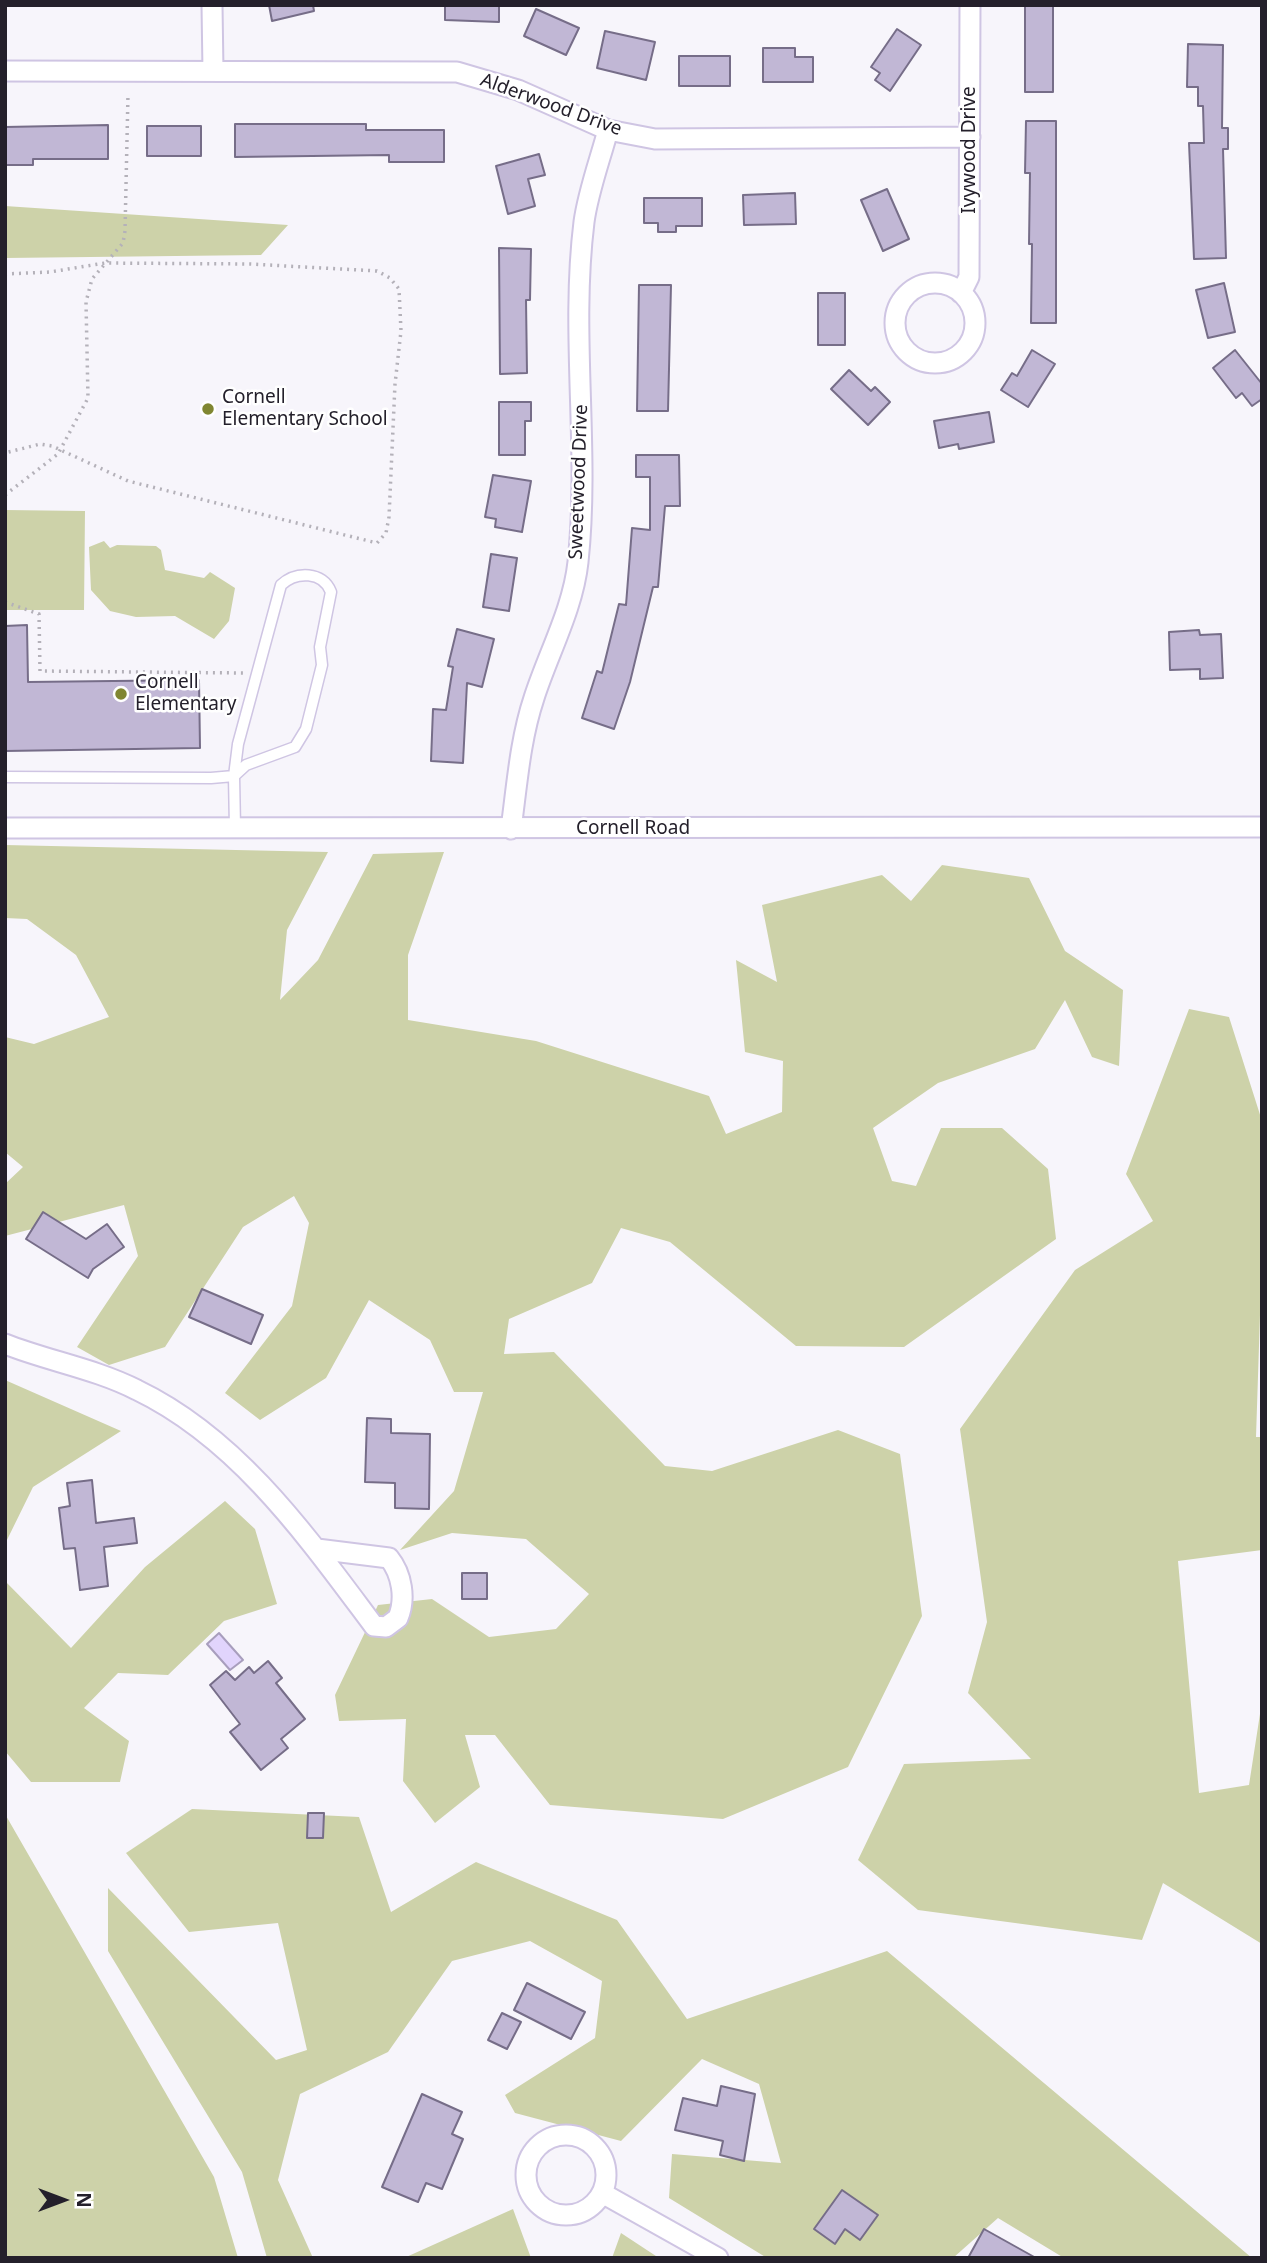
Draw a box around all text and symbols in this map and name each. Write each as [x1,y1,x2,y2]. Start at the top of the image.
street label: Alderwood Drive [477,69,625,141]
street label: Ivywood Drive [959,86,981,214]
place label: Cornell Elementary School [222,387,388,431]
marker: Cornell Elementary School [200,401,216,417]
street label: Sweetwood Drive [565,404,593,560]
place label: Cornell Elementary [135,672,236,716]
marker: Cornell Elementary [113,686,129,702]
street label: Cornell Road [576,818,690,840]
north arrow [28,2165,98,2235]
text: N [71,2192,97,2208]

